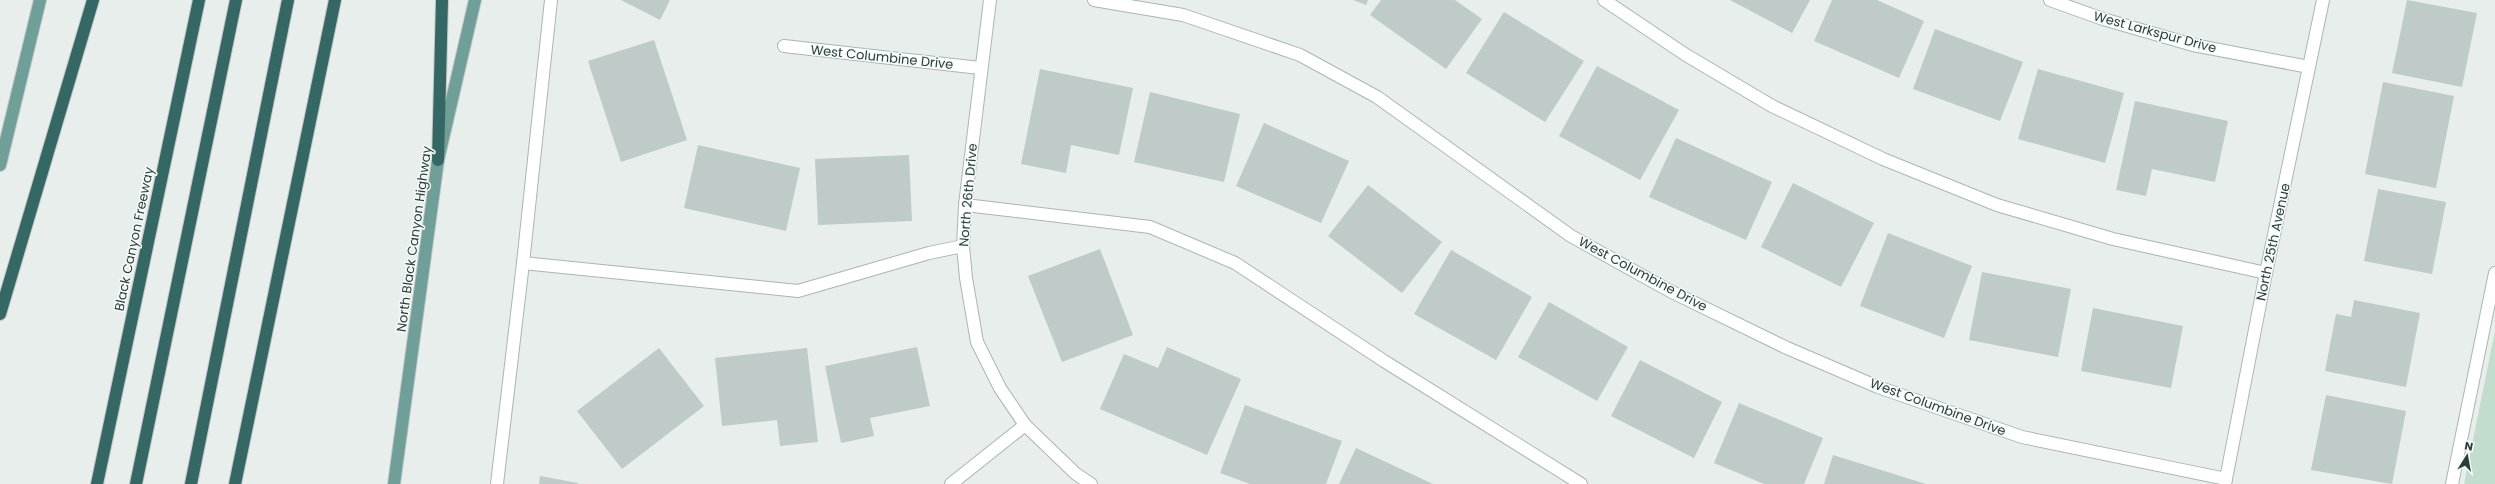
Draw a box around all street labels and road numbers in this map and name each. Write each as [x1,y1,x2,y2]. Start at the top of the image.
street label: West Larkspur Drive [2091,6,2219,58]
street label: West Columbine Drive [810,40,954,74]
street label: North 26th Drive [954,143,982,247]
street label: North Black Canyon Highway [392,144,437,333]
street label: Black Canyon Freeway [109,165,159,313]
street label: North 25th Avenue [2251,181,2295,303]
street label: West Columbine Drive [1575,232,1711,316]
street label: West Columbine Drive [1867,374,2009,440]

